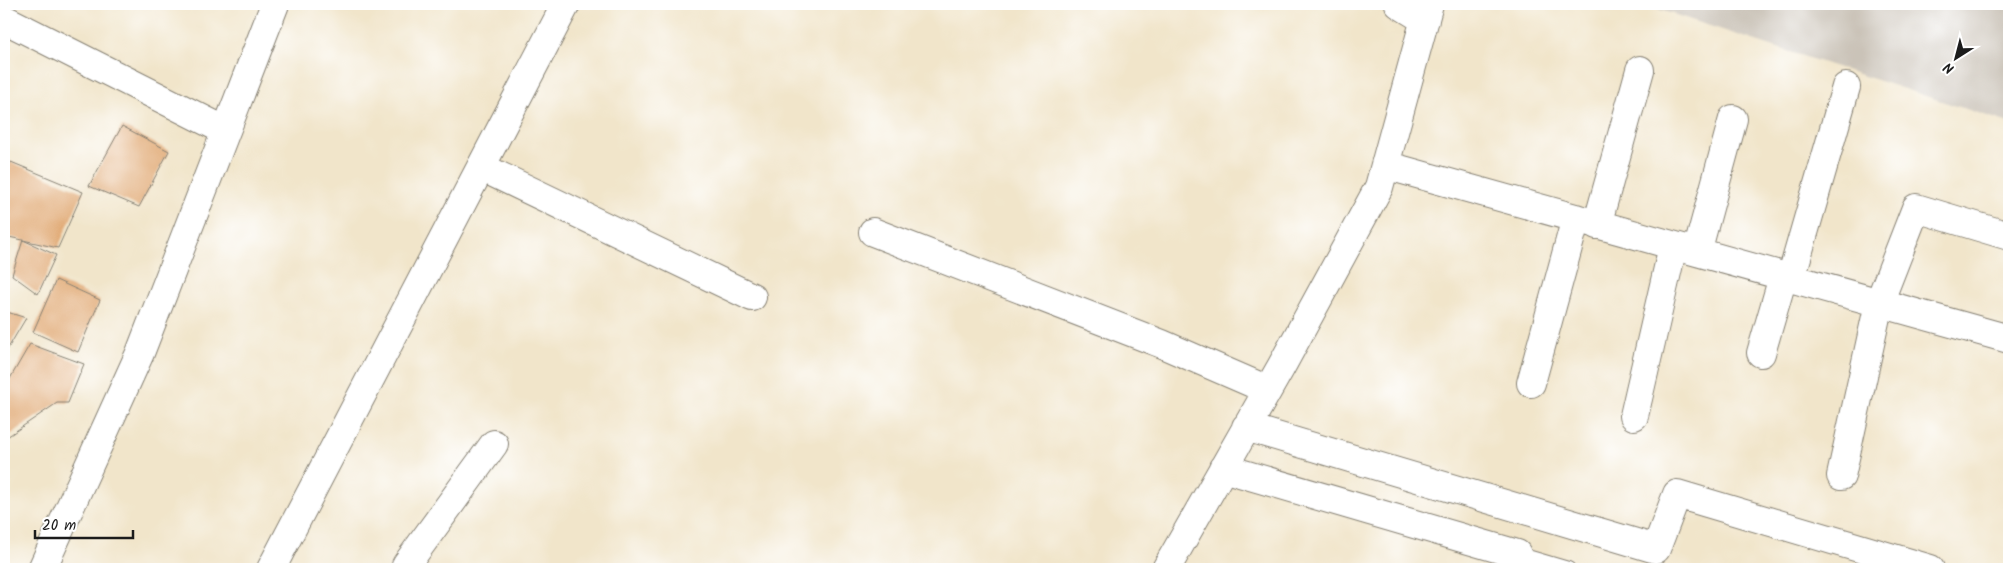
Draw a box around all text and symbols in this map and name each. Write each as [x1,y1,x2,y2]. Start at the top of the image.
north arrow [1930,32,1980,82]
text: N [1939,56,1959,79]
scale bar [35,508,132,540]
text: 20 m [42,514,76,538]

